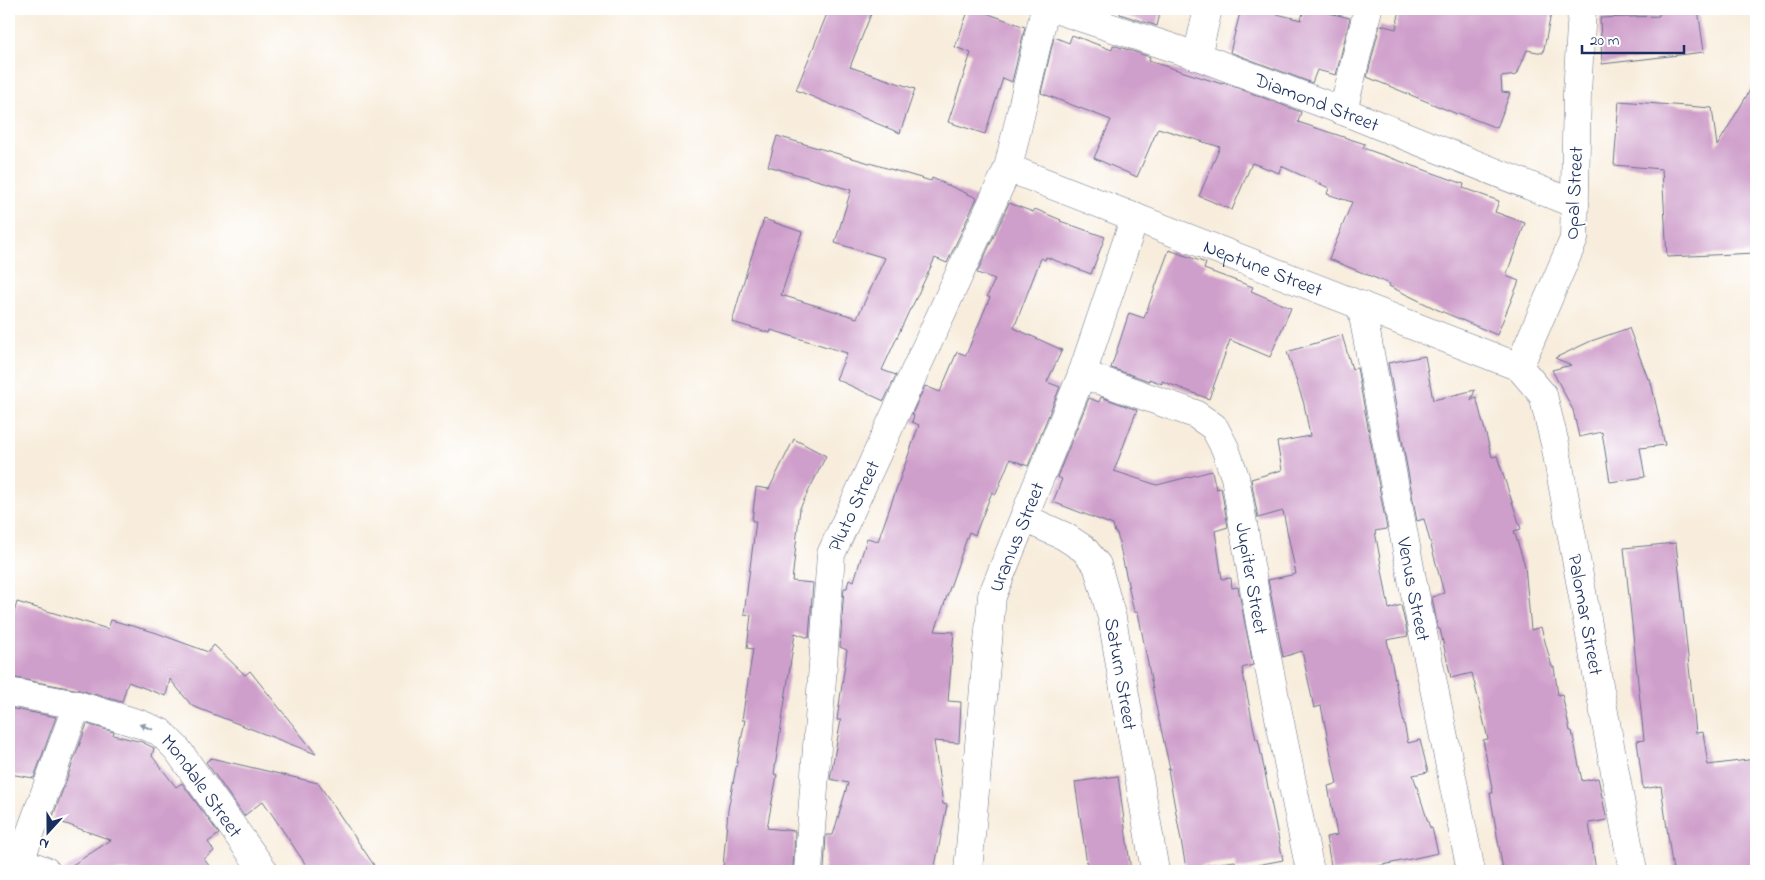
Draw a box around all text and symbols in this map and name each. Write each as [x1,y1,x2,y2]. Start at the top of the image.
scale bar [1582,22,1685,54]
text: 20 m [1590,30,1620,52]
street label: Diamond Street [1249,66,1383,141]
street label: Opal Street [1559,145,1592,241]
street label: Neptune Street [1199,233,1327,306]
street label: Pluto Street [822,456,889,557]
street label: Uranus Street [983,478,1054,597]
street label: Jupiter Street [1226,521,1274,638]
street label: Venus Street [1387,534,1436,644]
street label: Palomar Street [1558,552,1609,678]
street label: Saturn Street [1095,616,1143,733]
one-way arrow [138,723,153,731]
street label: Mondale Street [153,729,248,845]
north arrow [22,808,72,858]
text: N [36,831,52,854]

